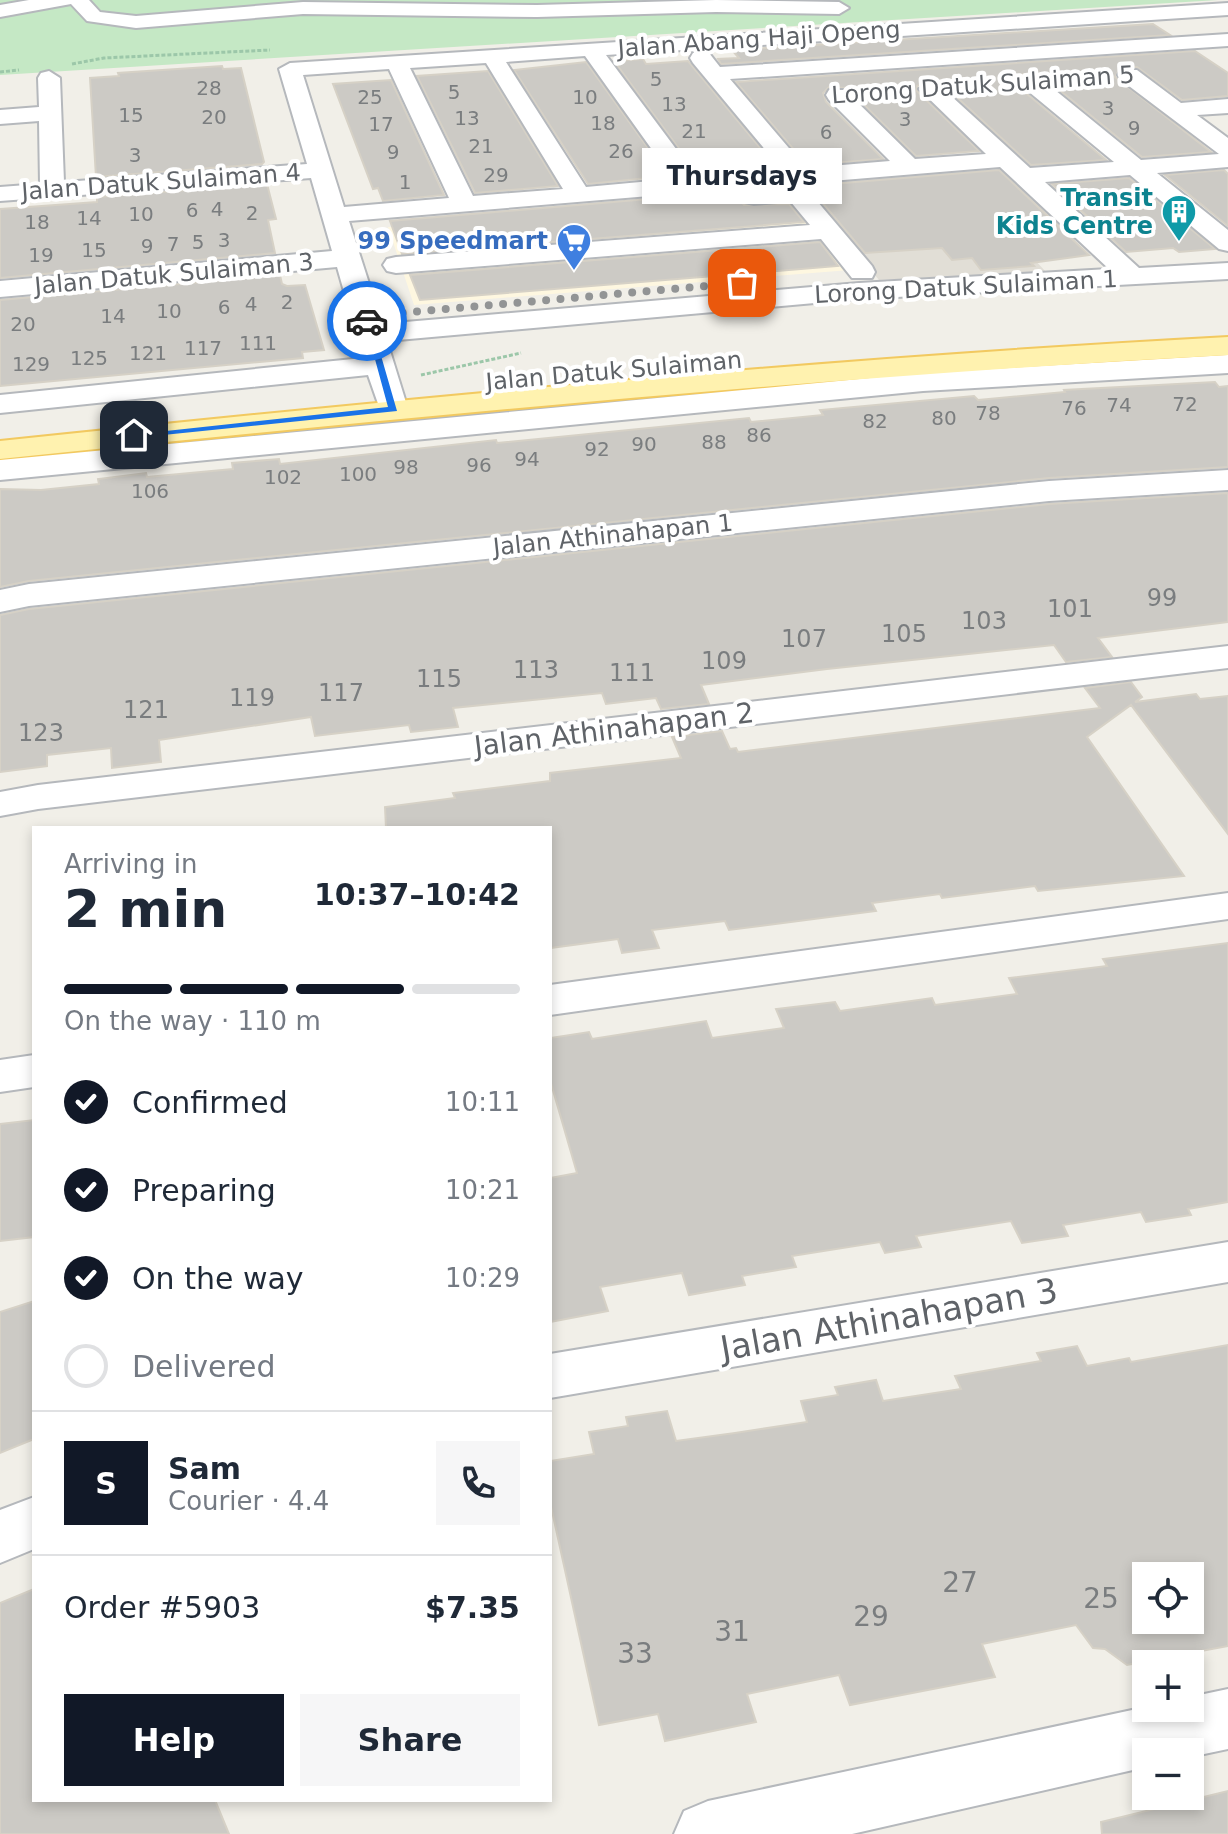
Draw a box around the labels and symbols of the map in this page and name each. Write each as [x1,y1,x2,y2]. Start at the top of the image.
street label: Jalan Abang Haji Openg [615,15,901,63]
street label: Lorong Datuk Sulaiman 5 [831,60,1135,110]
house number: 5 [650,67,662,91]
house number: 28 [196,76,222,100]
house number: 5 [448,80,460,104]
house number: 25 [357,85,383,109]
house number: 10 [572,85,598,109]
house number: 13 [661,92,687,116]
house number: 3 [1102,96,1114,120]
house number: 15 [118,103,144,127]
house number: 20 [201,105,227,129]
house number: 13 [454,106,480,130]
house number: 3 [899,107,911,131]
house number: 18 [590,111,616,135]
house number: 17 [368,112,394,136]
house number: 9 [1128,116,1140,140]
house number: 21 [681,119,707,143]
house number: 6 [820,120,832,144]
house number: 21 [468,134,494,158]
house number: 26 [608,139,634,163]
house number: 9 [387,140,399,164]
house number: 3 [129,143,141,167]
callout: Thursdays [642,147,842,203]
street label: Jalan Datuk Sulaiman 4 [18,158,302,206]
house number: 29 [483,163,509,187]
house number: 1 [399,170,411,194]
place label: Transit Kids Centre [996,184,1153,240]
building icon: Transit Kids Centre [1160,193,1198,243]
house number: 4 [211,197,223,221]
house number: 6 [186,198,198,222]
house number: 2 [246,201,258,225]
house number: 10 [128,202,154,226]
house number: 14 [76,206,102,230]
house number: 18 [24,210,50,234]
supermarket icon: 99 Speedmart [555,222,593,272]
place label: 99 Speedmart [358,227,548,255]
house number: 3 [218,228,230,252]
house number: 5 [192,230,204,254]
house number: 7 [167,232,179,256]
house number: 9 [141,234,153,258]
house number: 15 [81,238,107,262]
house number: 19 [28,243,54,267]
street label: Jalan Datuk Sulaiman 3 [31,248,315,300]
pin [708,249,776,317]
street label: Lorong Datuk Sulaiman 1 [814,265,1118,309]
courier [327,281,407,361]
house number: 2 [281,290,293,314]
house number: 4 [245,292,257,316]
house number: 6 [218,295,230,319]
house number: 10 [156,299,182,323]
house number: 14 [100,304,126,328]
house number: 20 [10,312,36,336]
house number: 111 [239,331,277,355]
house number: 117 [184,336,222,360]
house number: 121 [129,341,167,365]
house number: 125 [70,346,108,370]
street label: Jalan Datuk Sulaiman [483,346,743,396]
house number: 129 [12,352,50,376]
house number: 72 [1172,392,1198,416]
house number: 74 [1106,393,1132,417]
house number: 76 [1061,396,1087,420]
pin [100,401,168,469]
house number: 78 [975,401,1001,425]
house number: 80 [931,406,957,430]
house number: 82 [862,409,888,433]
house number: 86 [746,423,772,447]
house number: 88 [701,430,727,454]
house number: 90 [631,432,657,456]
house number: 92 [584,437,610,461]
house number: 94 [514,447,540,471]
house number: 96 [466,453,492,477]
house number: 98 [393,455,419,479]
house number: 100 [339,462,377,486]
house number: 102 [264,465,302,489]
house number: 106 [131,479,169,503]
street label: Jalan Athinahapan 1 [490,508,734,562]
house number: 99 [1147,584,1177,612]
house number: 101 [1047,595,1093,623]
house number: 103 [961,607,1007,635]
house number: 105 [881,620,927,648]
house number: 107 [781,625,827,653]
house number: 109 [701,647,747,675]
house number: 113 [513,656,559,684]
house number: 111 [609,659,655,687]
house number: 115 [416,665,462,693]
house number: 117 [318,679,364,707]
house number: 119 [229,684,275,712]
house number: 121 [123,696,169,724]
street label: Jalan Athinahapan 2 [470,696,756,763]
house number: 123 [18,719,64,747]
street label: Jalan Athinahapan 3 [715,1270,1061,1369]
house number: 27 [942,1566,978,1599]
house number: 25 [1083,1582,1119,1615]
house number: 29 [853,1600,889,1633]
house number: 31 [714,1615,750,1648]
house number: 33 [617,1637,653,1670]

